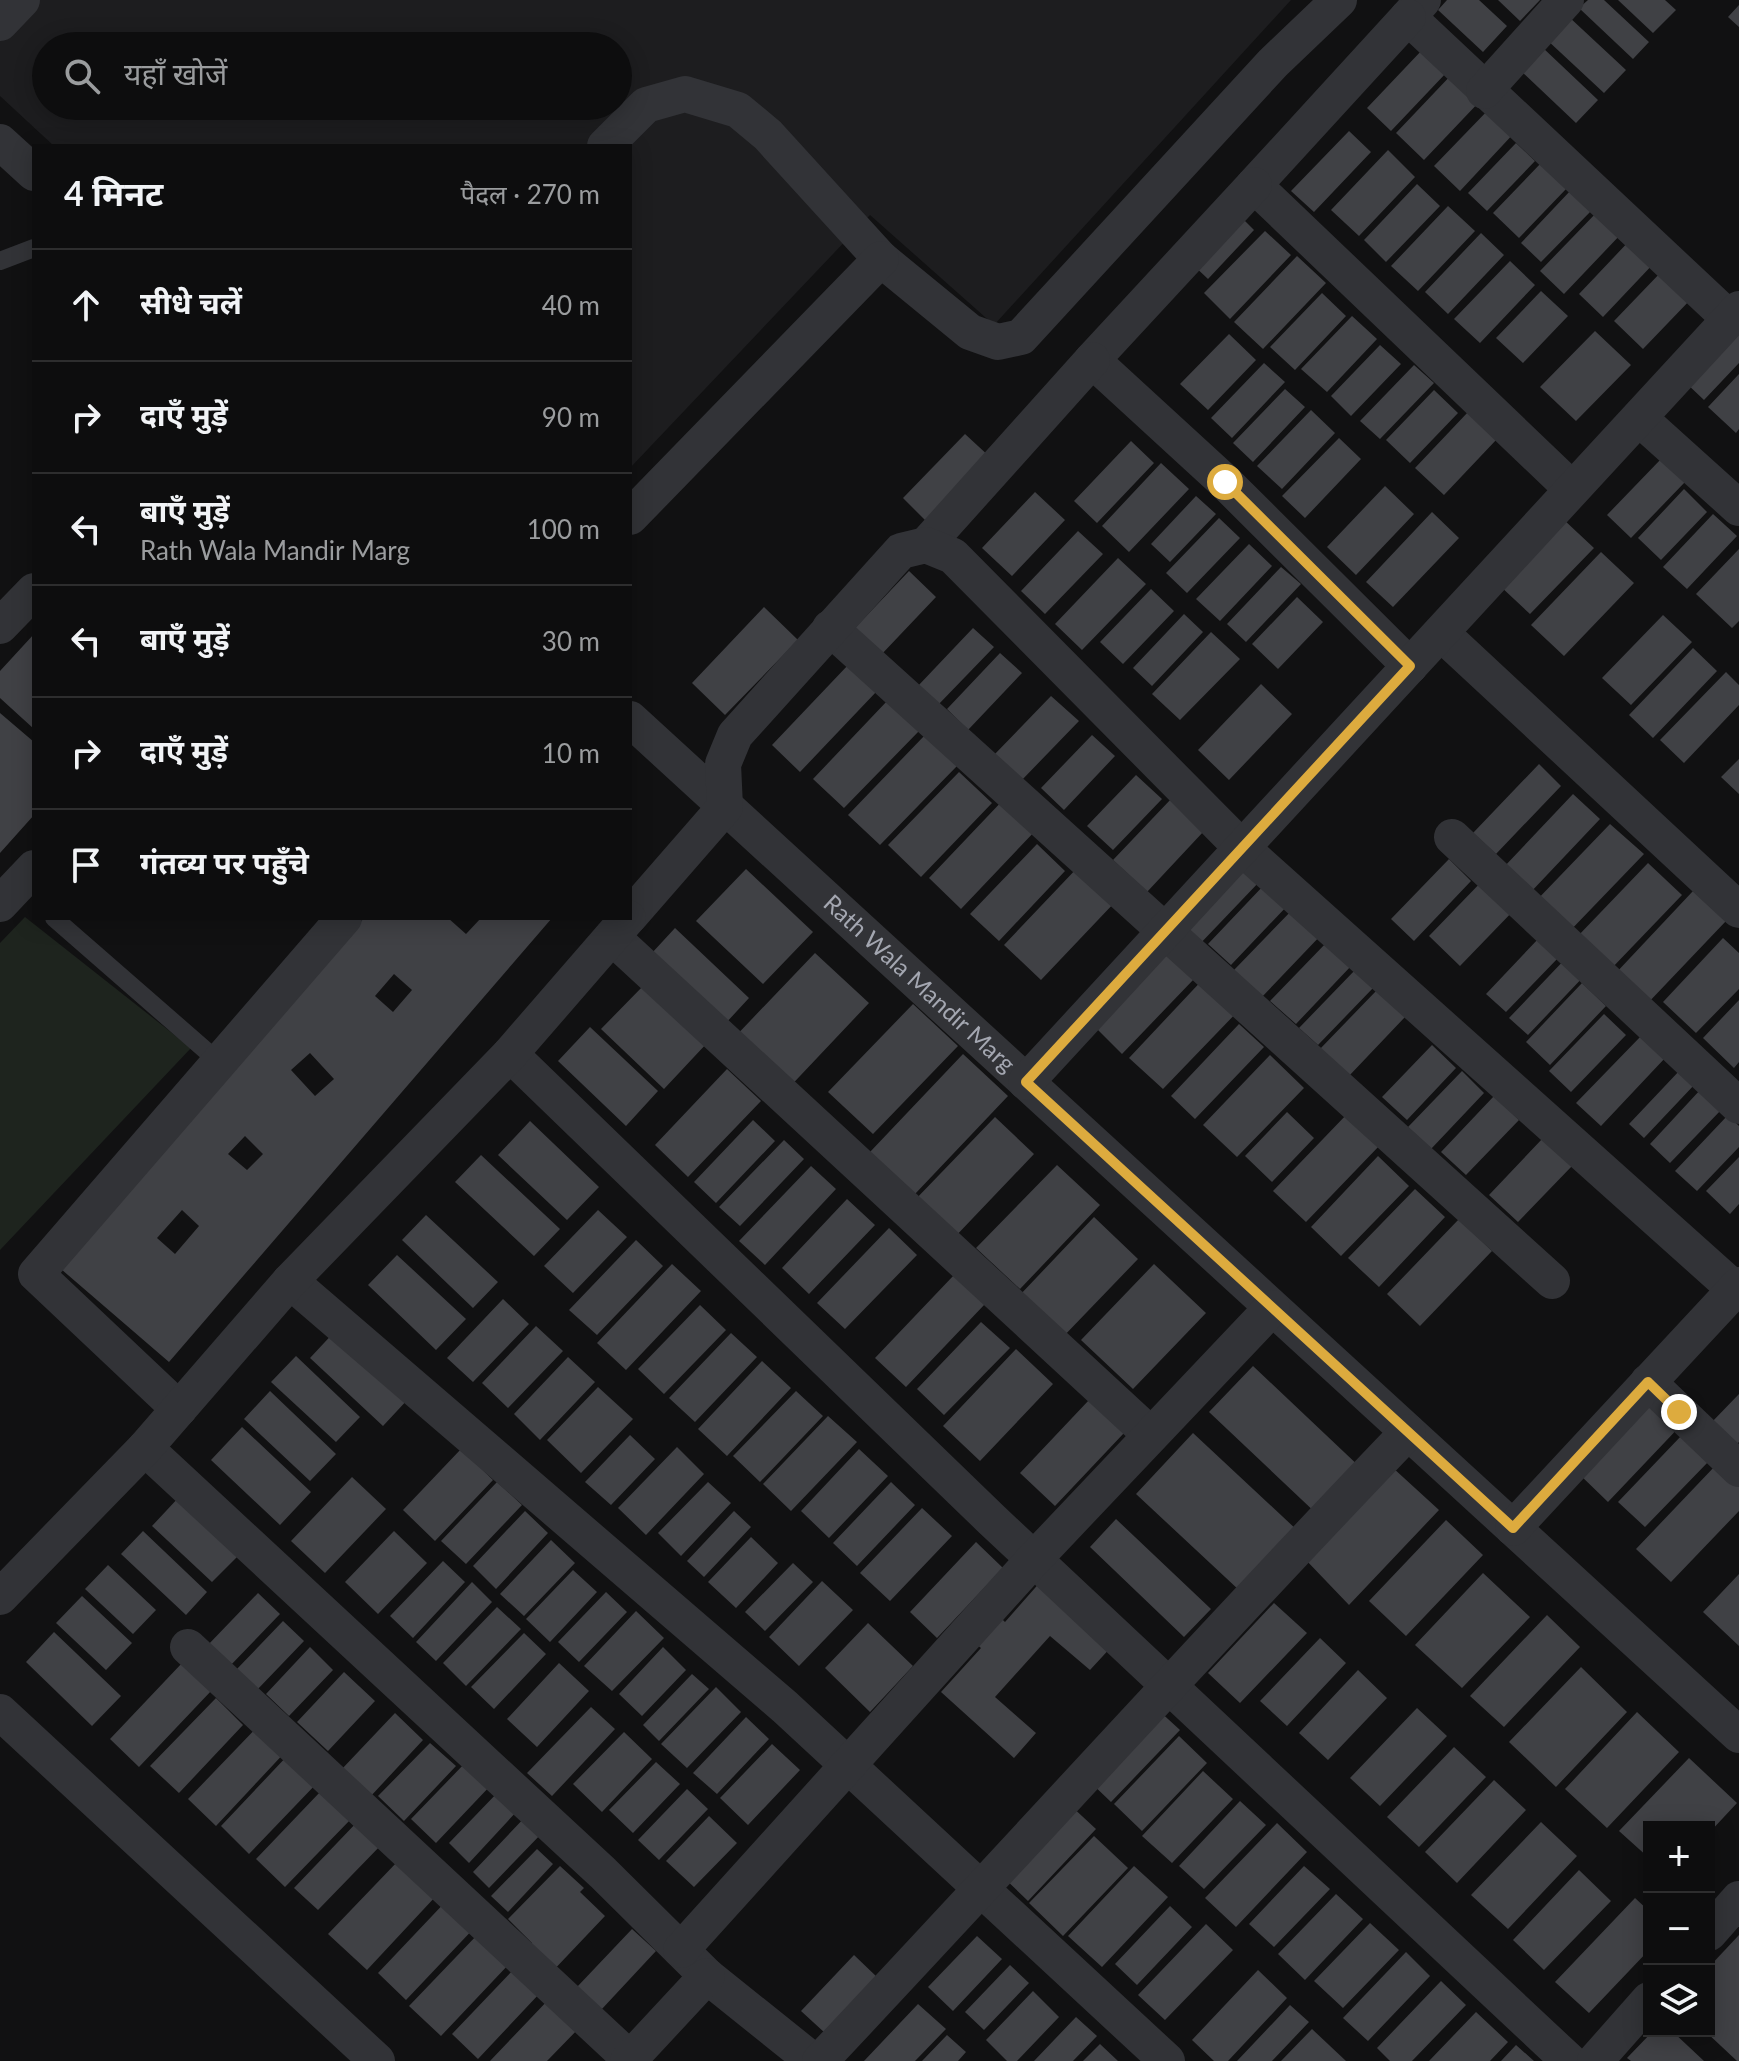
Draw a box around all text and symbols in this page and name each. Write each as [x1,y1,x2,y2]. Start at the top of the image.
search box [32,32,632,120]
icon: search [60,54,104,98]
text: यहाँ खोजें [124,55,227,91]
text: 4 मिनट [64,172,163,213]
text: पैदल · 270 m [460,178,600,210]
icon: ahead [64,283,108,327]
text: सीधे चलें [140,284,242,320]
text: 40 m [542,289,600,321]
icon: right [64,395,108,439]
text: दाएँ मुड़ें [140,396,228,432]
text: 90 m [542,401,600,433]
route start [1207,464,1243,500]
text: बाएँ मुड़ें [140,492,230,528]
icon: left [64,507,108,551]
text: 100 m [527,513,600,545]
text: Rath Wala Mandir Marg [140,534,410,566]
icon: left [64,619,108,663]
text: बाएँ मुड़ें [140,620,230,656]
text: 30 m [542,625,600,657]
icon: right [64,731,108,775]
text: दाएँ मुड़ें [140,732,228,768]
text: 10 m [542,737,600,769]
icon: arrive [64,843,108,887]
text: गंतव्य पर पहुँचे [140,844,309,880]
street label: Rath Wala Mandir Marg [818,888,1022,1078]
route end [1661,1394,1697,1430]
map controls [1643,1821,1715,2037]
button: + [1643,1821,1715,1893]
button: − [1643,1893,1715,1965]
button: layers [1643,1965,1715,2037]

